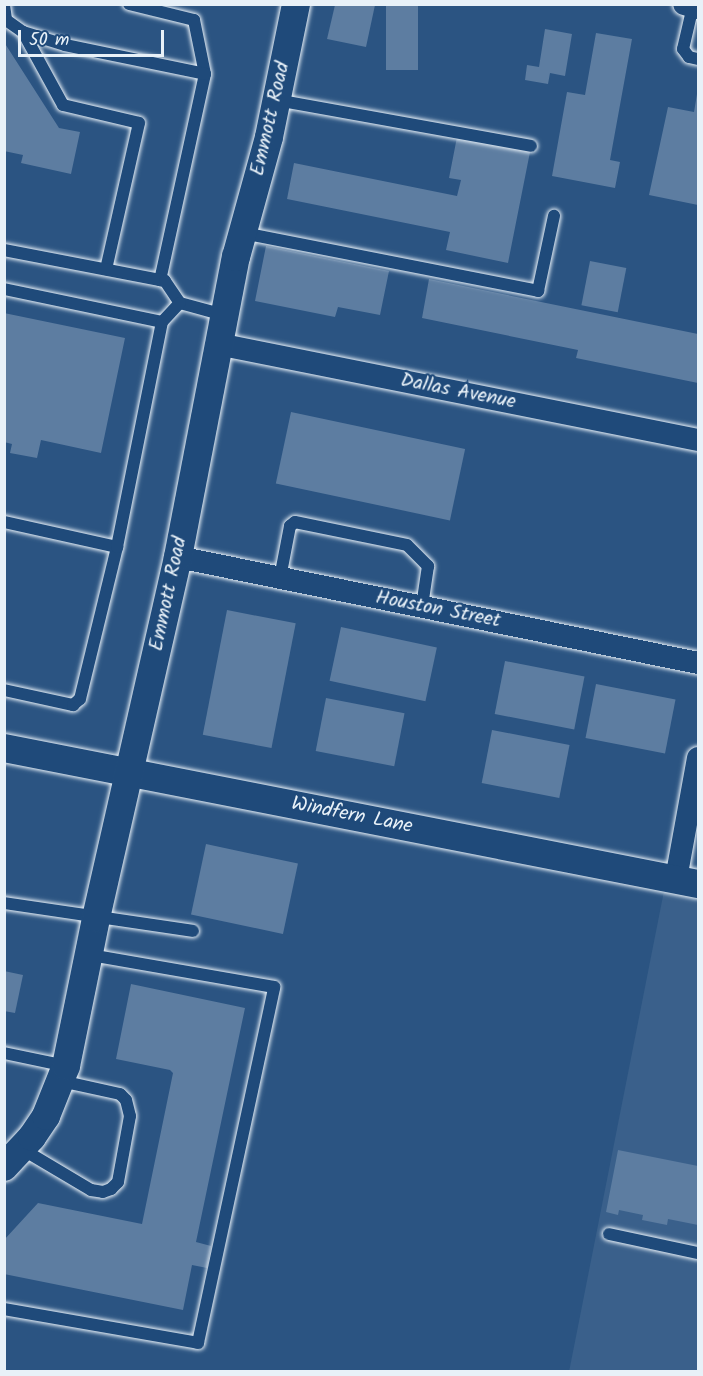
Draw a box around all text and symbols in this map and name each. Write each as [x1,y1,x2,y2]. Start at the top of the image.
scale bar [21,18,166,56]
text: 50 m [29,26,69,55]
street label: Emmott Road [246,60,296,178]
street label: Dallas Avenue [398,369,518,415]
street label: Emmott Road [145,535,193,653]
street label: Houston Street [373,586,503,634]
street label: Windfern Lane [289,793,415,839]

